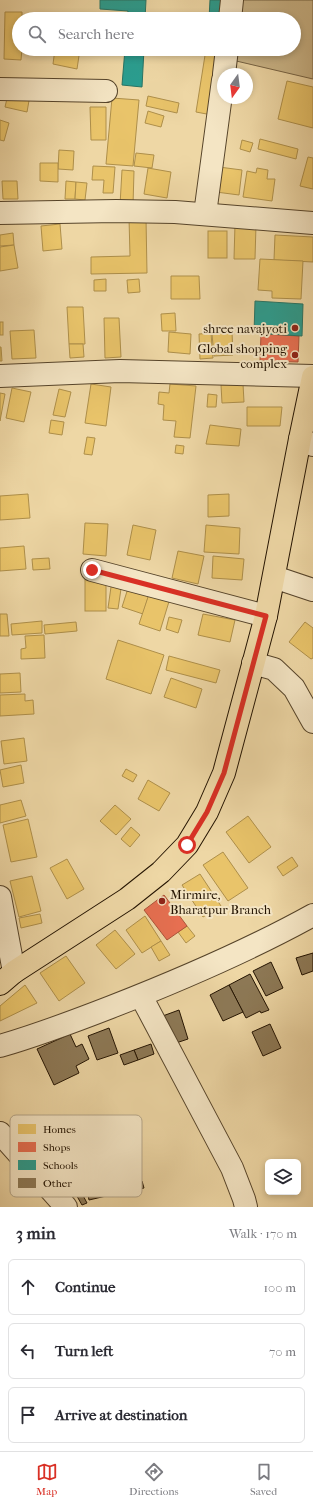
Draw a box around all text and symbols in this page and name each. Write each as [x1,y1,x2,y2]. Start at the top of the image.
search box [12,12,301,56]
icon: search [26,23,48,45]
text: Search here [58,25,134,43]
north arrow [217,68,253,104]
place label: shree navajyoti [203,321,287,336]
marker: shree navajyoti [290,323,300,333]
place label: Global shopping complex [198,341,288,371]
marker: Global shopping complex [290,350,300,360]
route end [83,561,101,579]
route start [178,836,196,854]
place label: Mirmire, Bharatpur Branch [170,887,272,917]
marker: Mirmire, Bharatpur Branch [157,896,167,906]
legend [10,1115,142,1197]
text: Homes [43,1123,76,1136]
text: Shops [43,1141,70,1154]
text: Schools [43,1159,78,1172]
map controls [265,1159,301,1195]
button: layers [265,1159,301,1195]
text: Other [43,1177,72,1190]
text: 3 min [16,1223,56,1243]
text: Walk · 170 m [229,1226,297,1241]
icon: ahead [17,1276,39,1298]
text: Continue [55,1278,115,1296]
text: 100 m [263,1280,296,1295]
icon: left [17,1340,39,1362]
text: Turn left [55,1342,113,1360]
text: 70 m [269,1344,296,1359]
icon: arrive [17,1404,39,1426]
text: Arrive at destination [55,1406,187,1424]
tab: Map [36,1461,58,1498]
tab: Directions [129,1461,179,1498]
tab: Saved [250,1461,277,1498]

